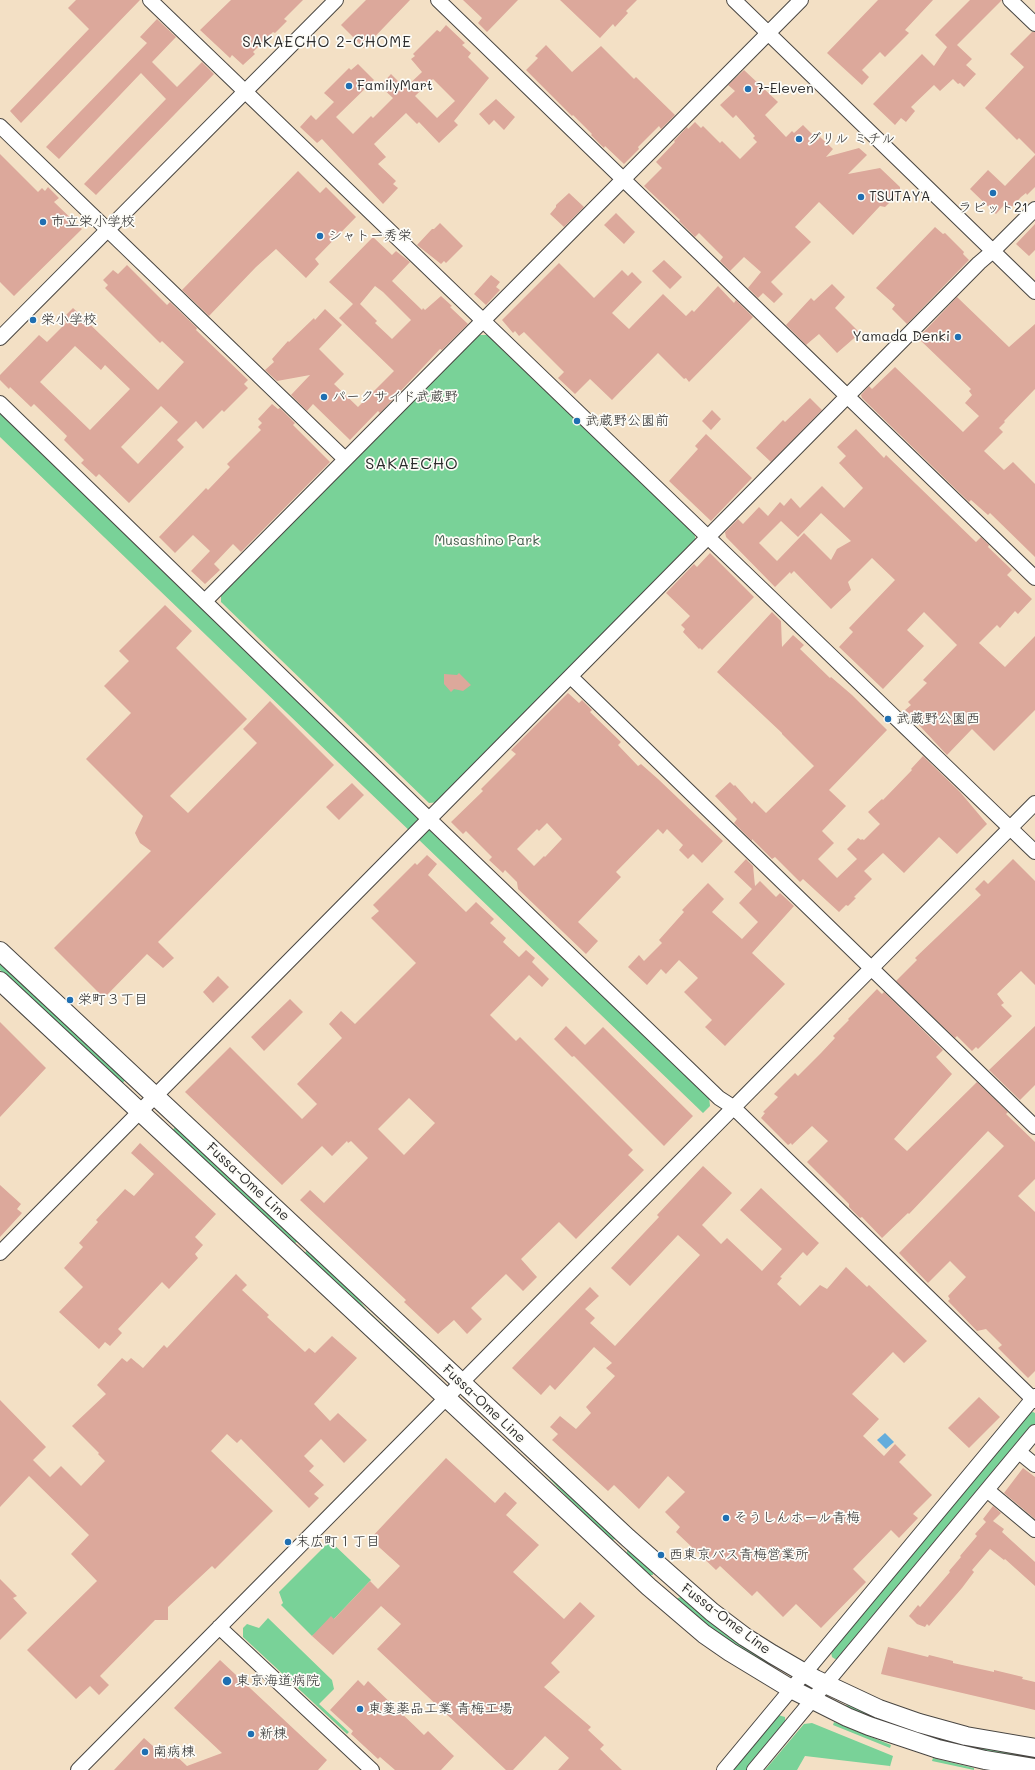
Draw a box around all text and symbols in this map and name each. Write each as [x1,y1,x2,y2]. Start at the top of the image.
district label: SAKAECHO 2-CHOME [242,33,412,51]
place label: FamilyMart [357,78,433,94]
marker: FamilyMart [344,81,354,91]
place label: 7-Eleven [756,81,814,97]
marker: 7-Eleven [743,84,753,94]
place label: グリル ミチル [807,131,895,147]
marker: グリル ミチル [794,134,804,144]
marker: ラビット21 [988,188,998,198]
place label: TSUTAYA [869,189,930,205]
marker: TSUTAYA [856,192,866,202]
place label: ラビット21 [958,200,1028,216]
place label: 市立栄小学校 [51,214,135,230]
marker: 市立栄小学校 [38,217,48,227]
place label: シャトー秀栄 [328,228,412,244]
marker: シャトー秀栄 [315,231,325,241]
place label: 栄小学校 [41,312,97,328]
marker: 栄小学校 [28,315,38,325]
place label: Yamada Denki [852,329,950,345]
marker: Yamada Denki [953,332,963,342]
place label: パークサイド武蔵野 [332,389,458,405]
marker: パークサイド武蔵野 [319,392,329,402]
place label: 武蔵野公園前 [585,413,669,429]
marker: 武蔵野公園前 [572,416,582,426]
district label: SAKAECHO [365,454,459,474]
park label: Musashino Park [434,533,540,549]
place label: 武蔵野公園西 [896,711,980,727]
marker: 武蔵野公園西 [883,714,893,724]
place label: 栄町３丁目 [78,992,148,1008]
marker: 栄町３丁目 [65,995,75,1005]
street label: Fussa-Ome Line [203,1139,293,1225]
street label: Fussa-Ome Line [439,1361,529,1447]
place label: そうしんホール青梅 [734,1510,860,1526]
marker: そうしんホール青梅 [721,1513,731,1523]
place label: 末広町１丁目 [296,1534,380,1550]
marker: 末広町１丁目 [283,1537,293,1547]
place label: 西東京バス青梅営業所 [669,1547,809,1563]
marker: 西東京バス青梅営業所 [656,1550,666,1560]
street label: Fussa-Ome Line [678,1580,774,1658]
place label: 東京海道病院 [236,1673,320,1689]
marker: 東京海道病院 [221,1675,233,1687]
place label: 東菱薬品工業 青梅工場 [368,1701,512,1717]
marker: 東菱薬品工業 青梅工場 [355,1704,365,1714]
place label: 新棟 [259,1726,287,1742]
marker: 新棟 [246,1729,256,1739]
place label: 南病棟 [153,1744,195,1760]
marker: 南病棟 [140,1747,150,1757]

